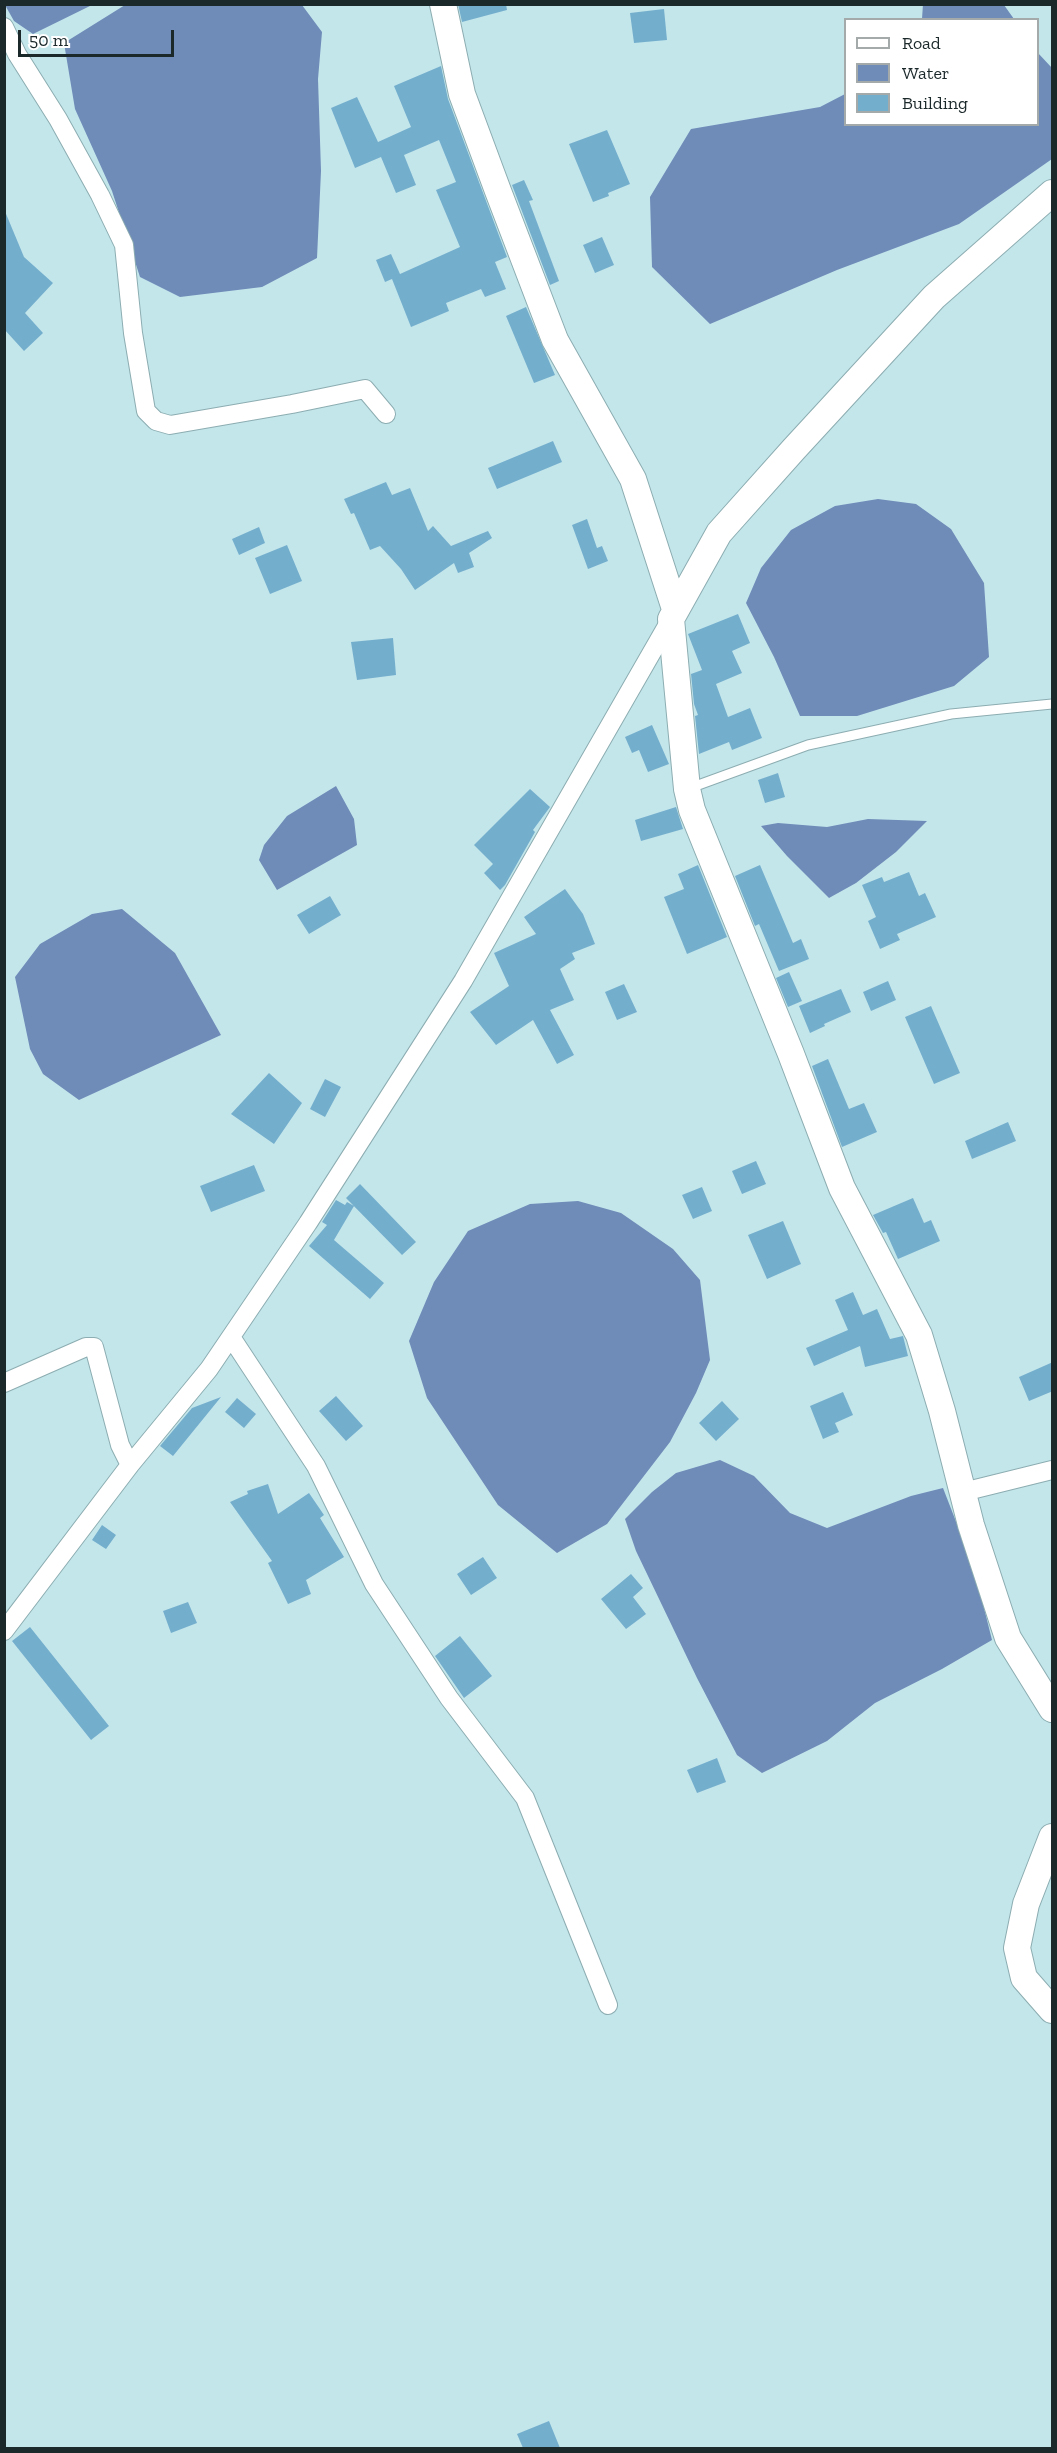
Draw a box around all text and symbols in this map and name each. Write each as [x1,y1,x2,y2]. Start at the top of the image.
scale bar [21,18,177,56]
legend [844,18,1039,126]
text: 50 m [29,29,68,51]
text: Road [902,32,941,54]
text: Water [902,62,949,84]
text: Building [902,92,968,114]

